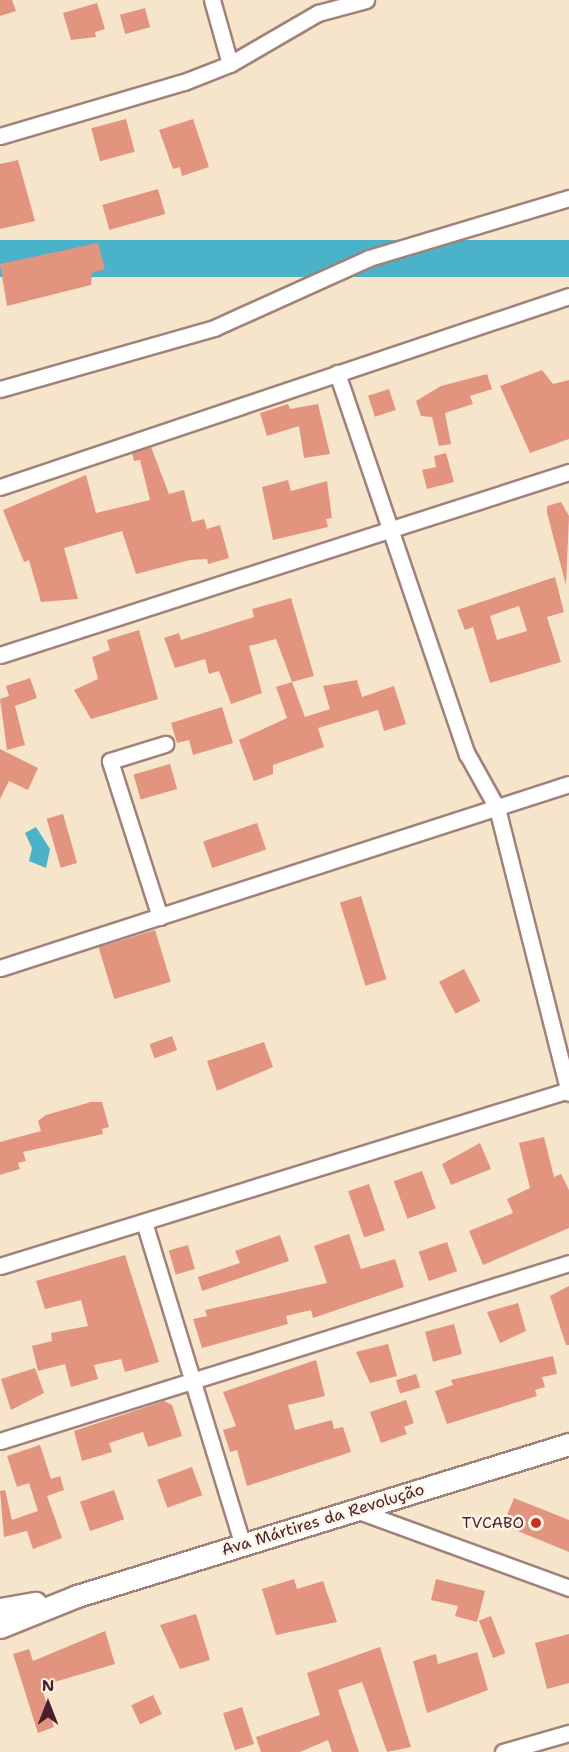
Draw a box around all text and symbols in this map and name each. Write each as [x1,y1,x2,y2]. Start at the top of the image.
street label: Ava Mártires da Revolução [219,1480,427,1560]
place label: TVCABO [462,1513,524,1533]
marker: TVCABO [529,1516,543,1530]
north arrow [18,1674,78,1734]
text: N [42,1675,54,1696]

